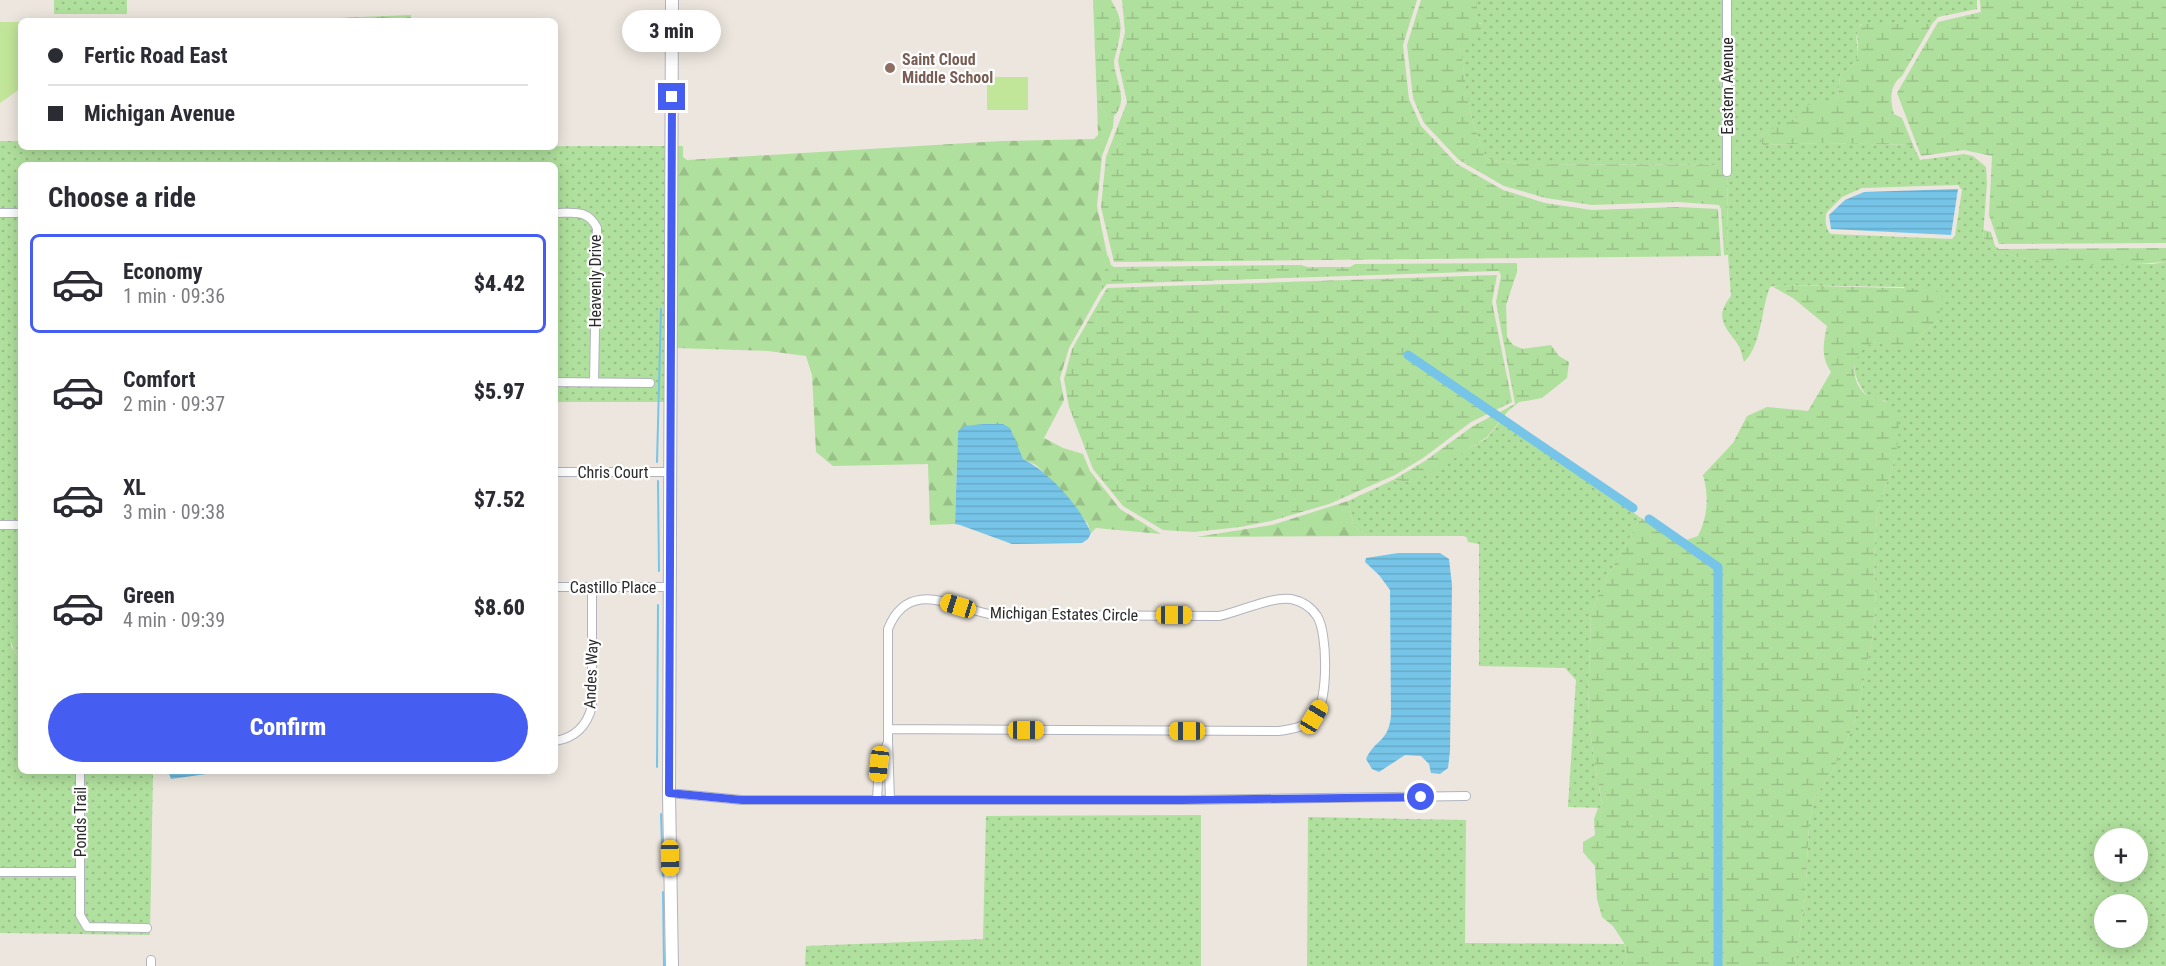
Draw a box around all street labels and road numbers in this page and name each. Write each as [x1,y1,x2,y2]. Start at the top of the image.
street label: Eastern Avenue [1718,37,1737,135]
street label: Heavenly Drive [586,235,605,327]
street label: Chris Court [577,463,649,482]
street label: Castillo Place [570,578,656,597]
street label: Michigan Estates Circle [990,603,1138,625]
street label: Andes Way [580,639,602,709]
street label: Ponds Trail [71,787,90,857]

